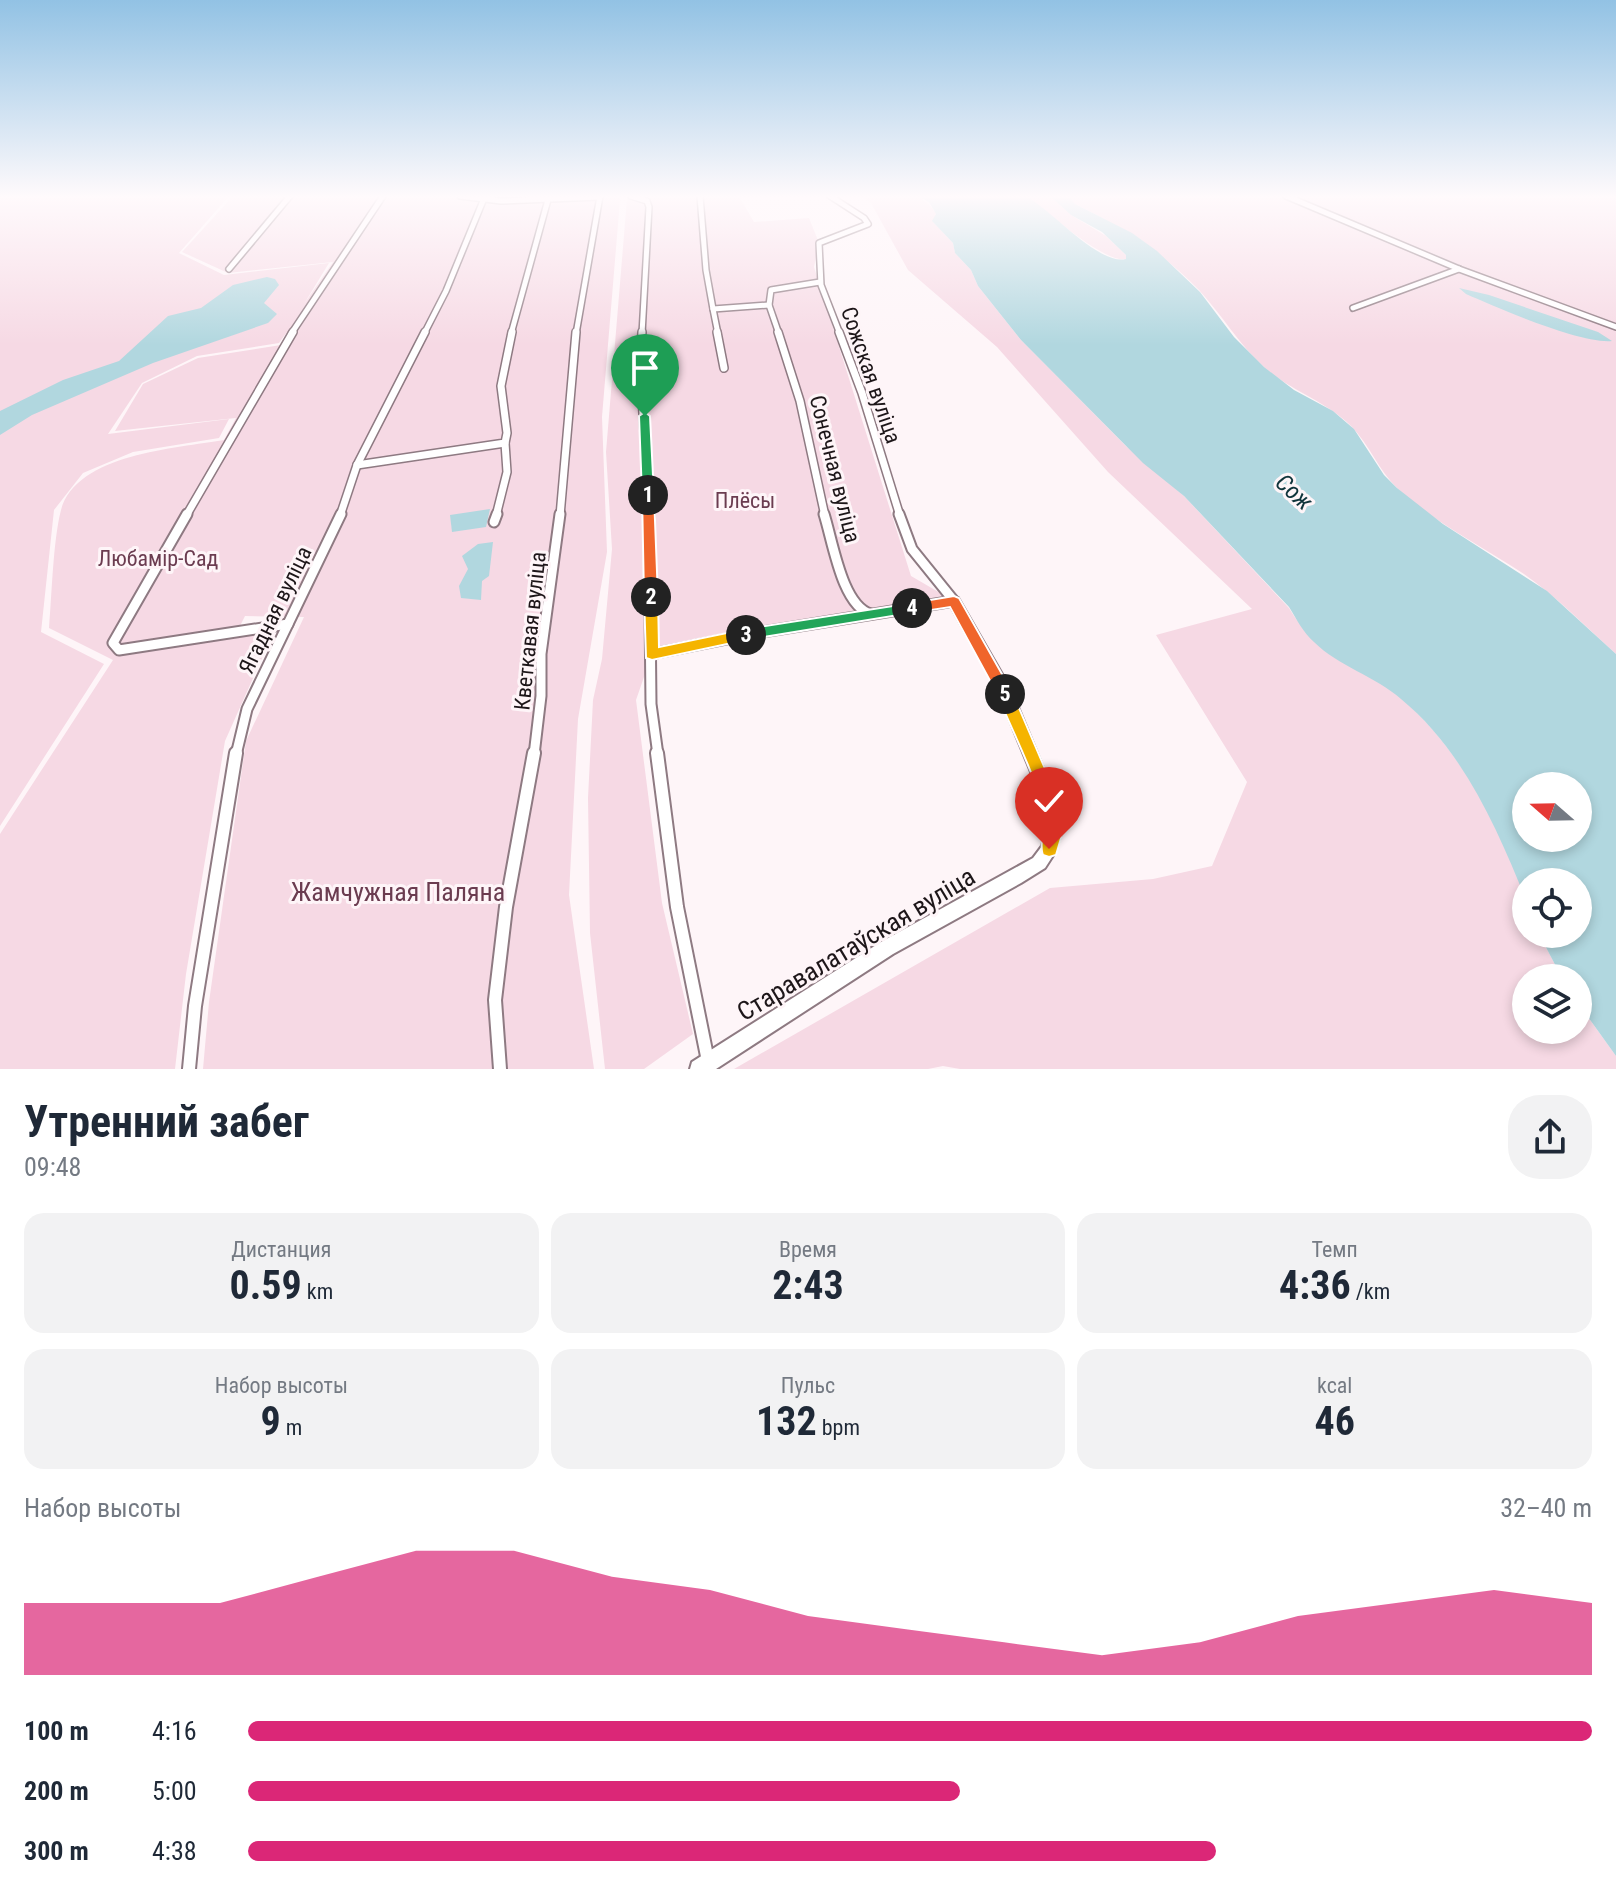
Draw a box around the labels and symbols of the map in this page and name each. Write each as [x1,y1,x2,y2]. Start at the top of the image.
street label: Сожская вуліца [836,304,906,446]
pin [611,334,679,416]
street label: Сонечная вуліца [805,393,865,545]
water label: Сож [1270,468,1319,516]
pin: 1 [628,475,668,515]
park label: Плёсы [715,488,775,513]
street label: Ягадная вуліца [233,542,317,678]
park label: Любамір-Сад [98,546,219,571]
street label: Кветкавая вуліца [509,550,551,712]
pin: 2 [631,577,671,617]
pin: 4 [892,588,932,628]
pin: 3 [726,615,766,655]
pin: 5 [985,674,1025,714]
pin [1015,767,1083,849]
north arrow [1512,772,1592,852]
street label: Старавалатаўская вуліца [732,861,980,1027]
park label: Жамчужная Паляна [291,877,505,907]

